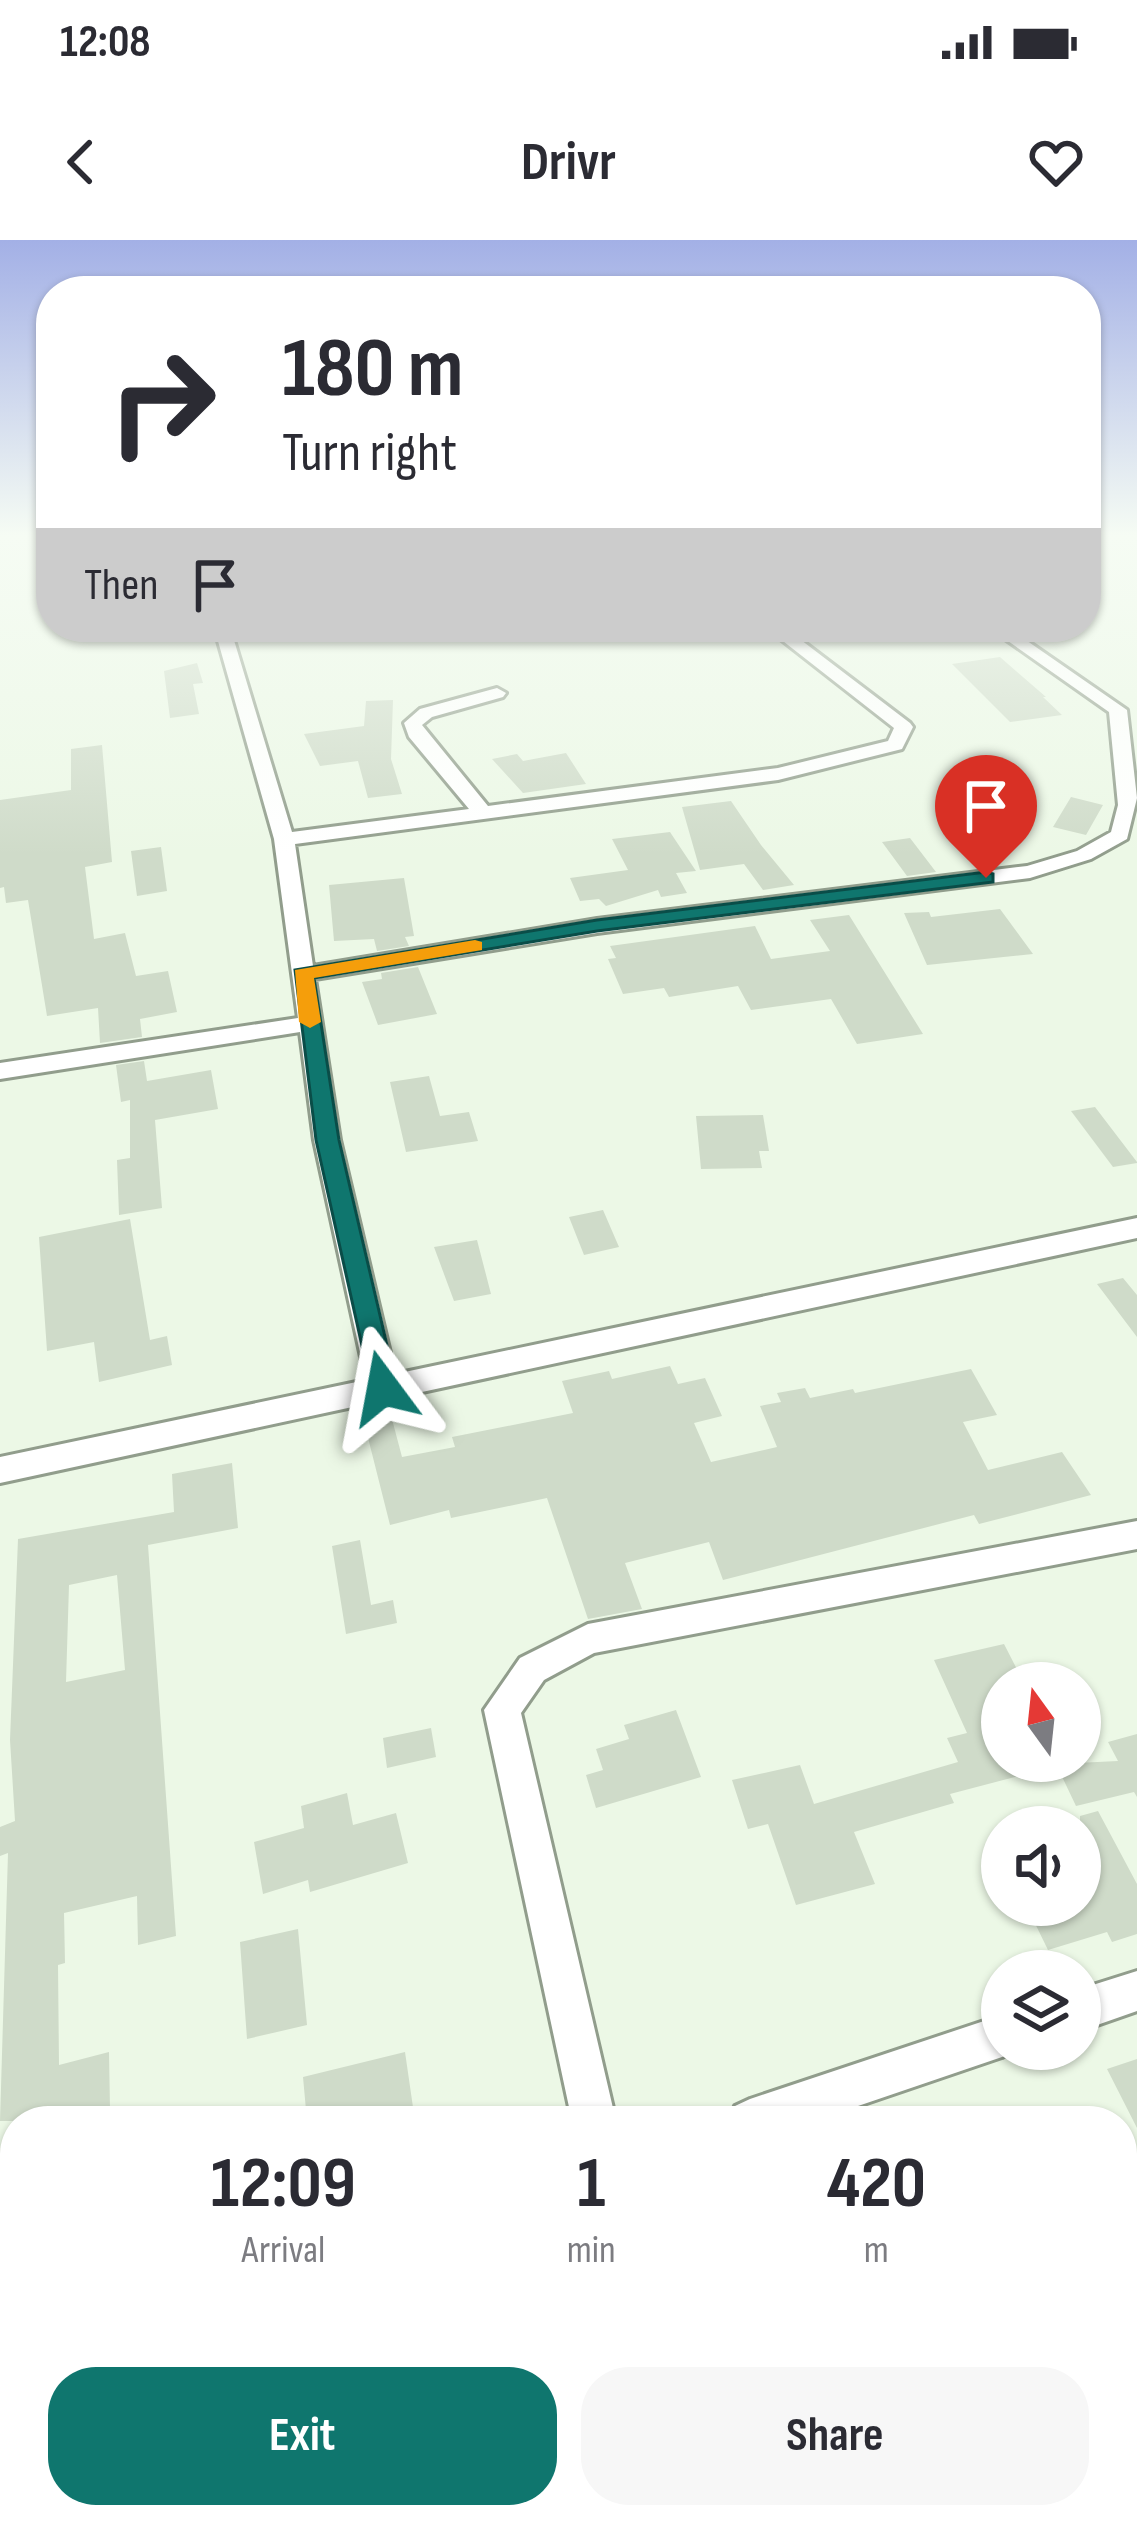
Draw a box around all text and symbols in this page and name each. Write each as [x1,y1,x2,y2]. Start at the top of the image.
text: 12:08 [60,15,151,70]
icon: back [48,129,114,195]
icon: heart [1023,129,1089,195]
text: Drivr [521,130,616,195]
text: 180 m [282,319,463,420]
icon: right [84,324,240,480]
text: Turn right [282,421,457,486]
icon: arrive [182,552,248,618]
text: Then [84,558,158,613]
pin [935,755,1037,878]
icon: arrive [953,773,1019,839]
position arrow [320,1325,446,1451]
north arrow [981,1662,1101,1782]
map controls [981,1662,1101,2070]
button: sound [981,1806,1101,1926]
button: layers [981,1950,1101,2070]
text: 12:09 [211,2141,356,2228]
text: 1 [577,2141,605,2228]
text: 420 [827,2141,926,2228]
text: Arrival [241,2227,325,2274]
text: min [567,2227,616,2274]
text: m [864,2227,889,2274]
button: Exit [48,2367,557,2505]
button: Share [581,2367,1089,2505]

